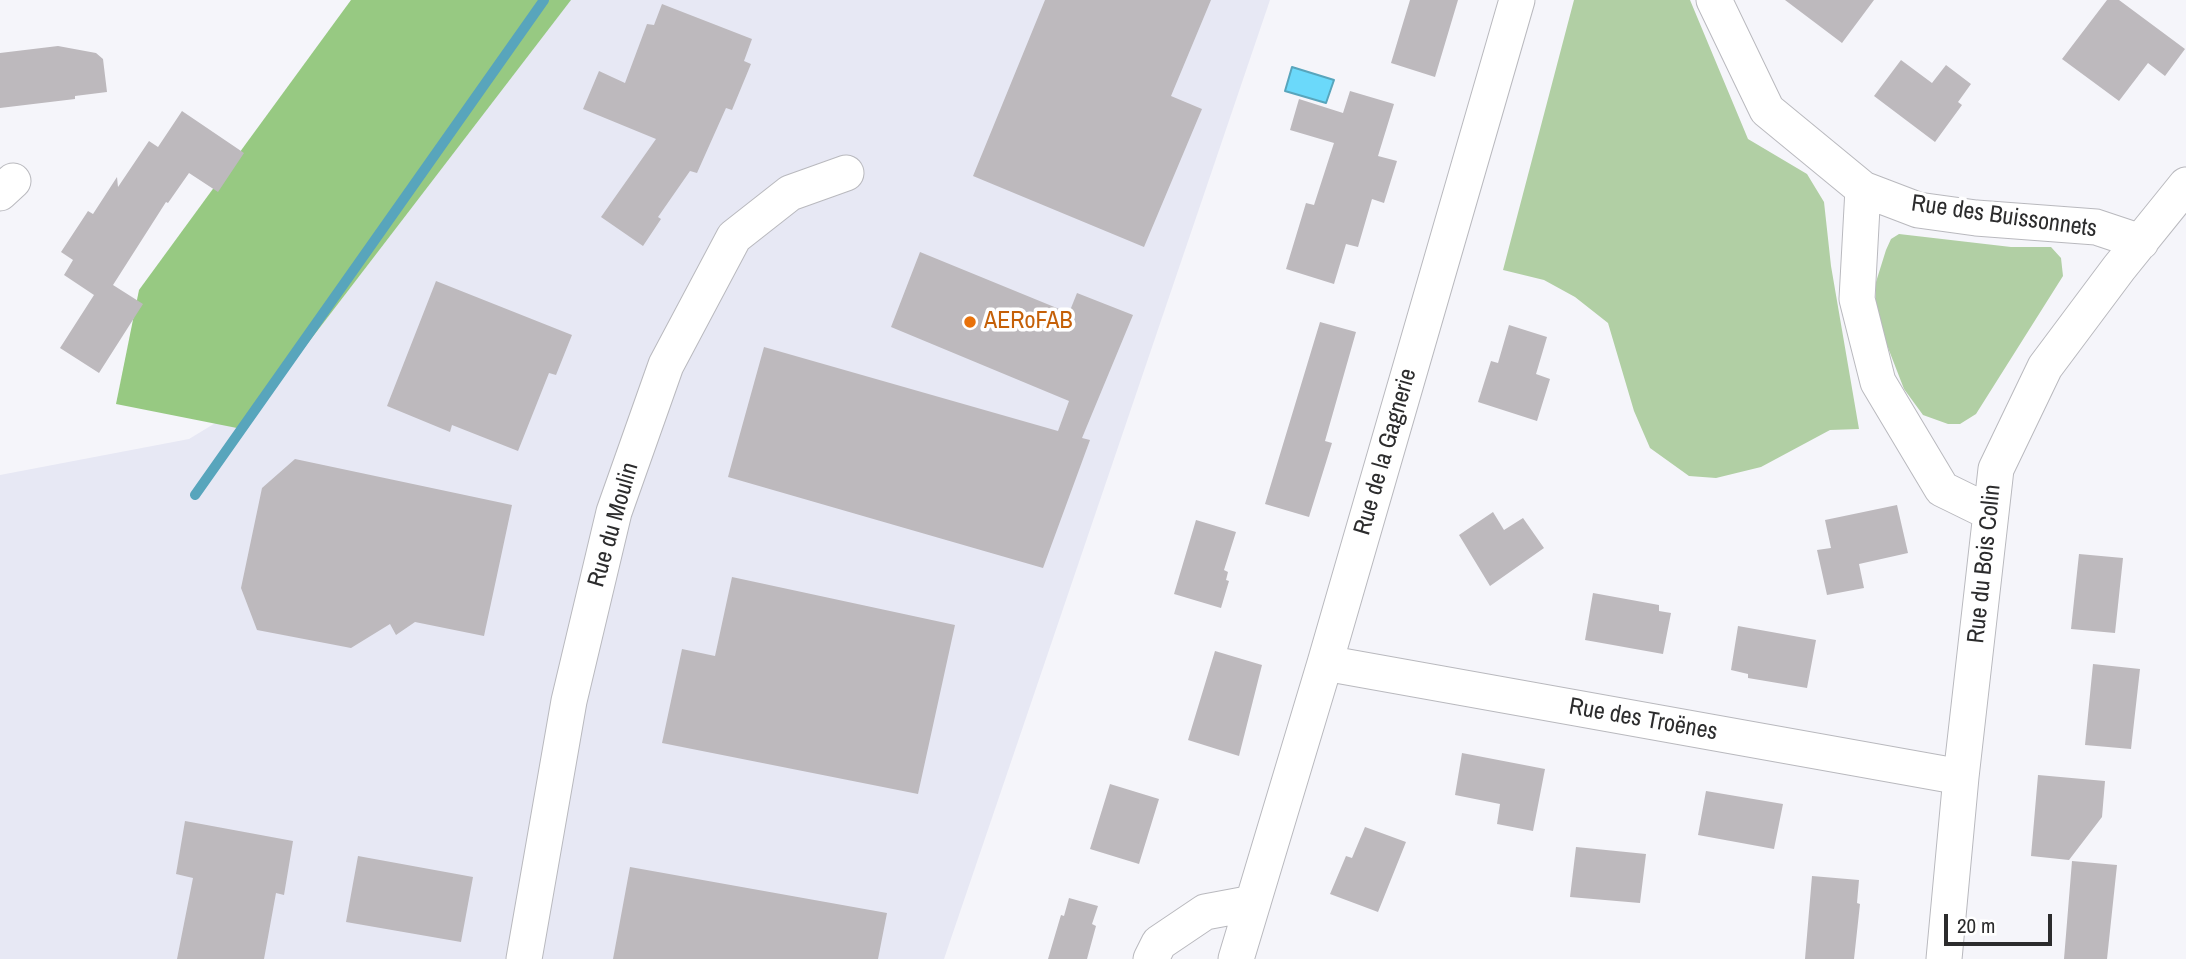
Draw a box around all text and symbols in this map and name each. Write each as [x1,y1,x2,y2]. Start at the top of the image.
street label: Rue des Buissonnets [1909,190,2099,244]
place label: AERoFAB [984,308,1073,336]
marker: AERoFAB [962,314,978,330]
street label: Rue de la Gagnerie [1348,365,1424,539]
street label: Rue du Moulin [583,460,645,590]
street label: Rue du Bois Colin [1962,483,2008,645]
street label: Rue des Troënes [1567,693,1719,747]
scale bar [1948,900,2056,944]
text: 20 m [1957,911,1995,940]

